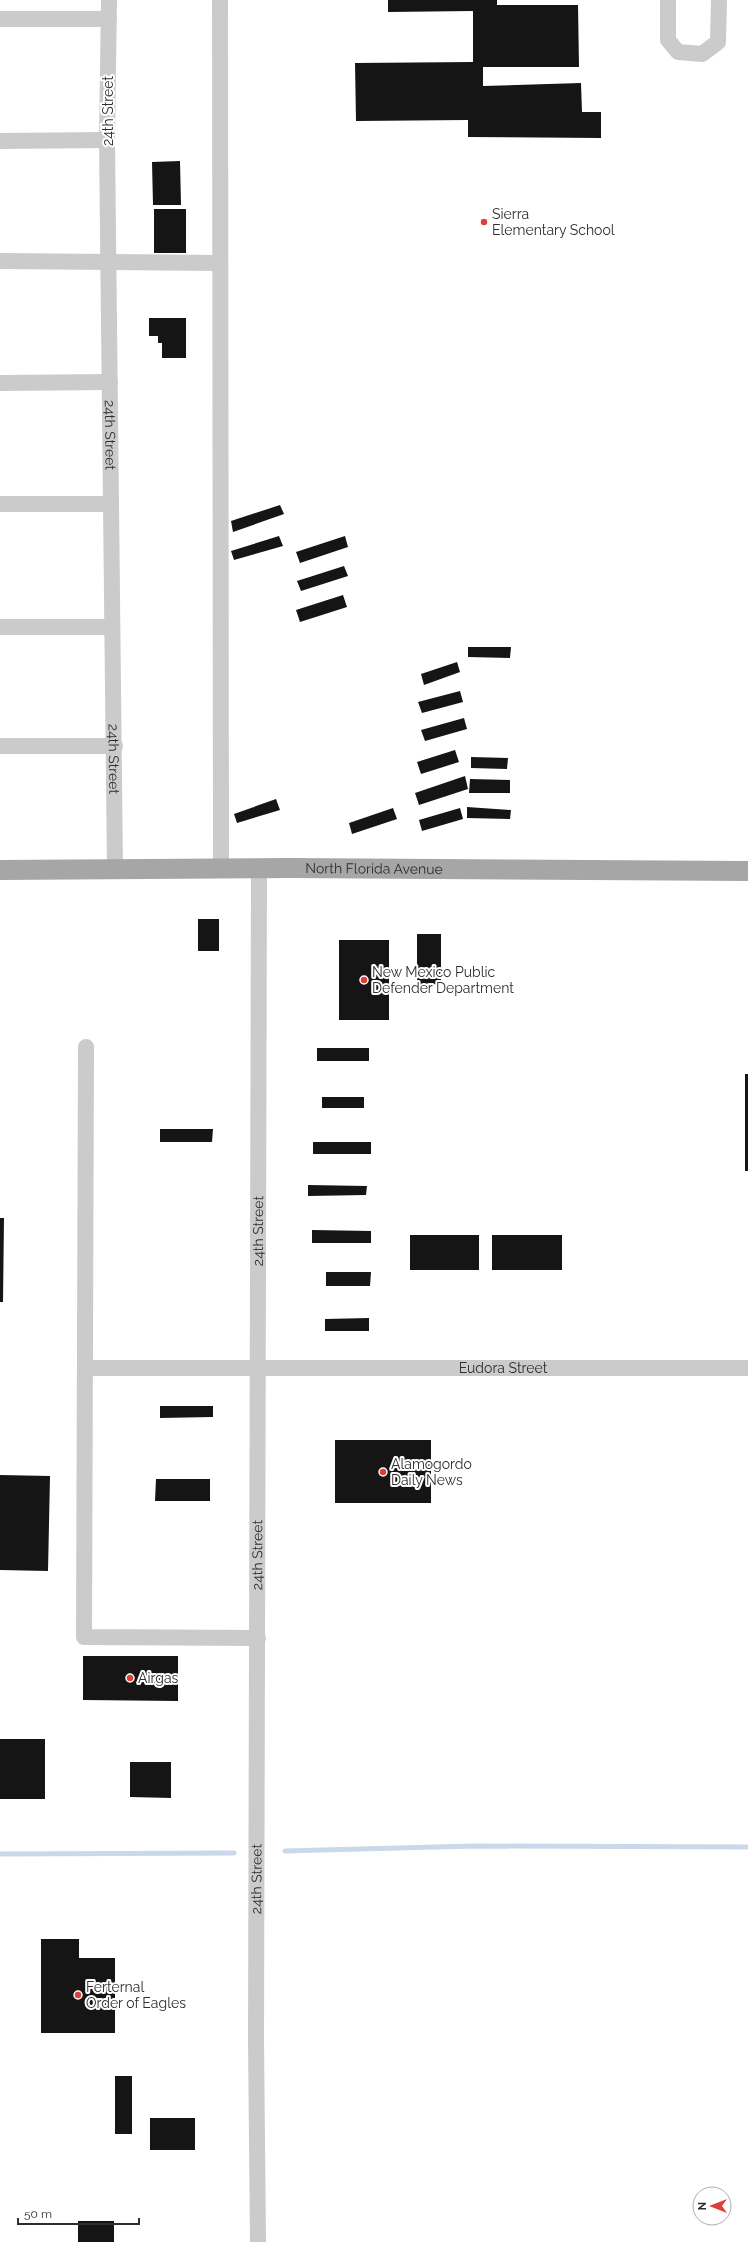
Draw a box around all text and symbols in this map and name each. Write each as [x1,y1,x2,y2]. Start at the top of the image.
street label: 24th Street [100,76,116,146]
place label: Sierra Elementary School [492,206,615,238]
marker: Sierra Elementary School [479,217,489,227]
street label: 24th Street [102,400,119,470]
street label: 24th Street [105,724,122,794]
street label: North Florida Avenue [305,860,443,877]
place label: New Mexico Public Defender Department [372,964,514,996]
marker: New Mexico Public Defender Department [359,975,369,985]
street label: 24th Street [250,1196,266,1266]
street label: Eudora Street [459,1360,548,1376]
place label: Alamogordo Daily News [391,1456,472,1488]
marker: Alamogordo Daily News [378,1467,388,1477]
street label: 24th Street [249,1520,265,1590]
place label: Airgas [138,1670,179,1686]
marker: Airgas [125,1673,135,1683]
street label: 24th Street [248,1844,265,1914]
place label: Ferternal Order of Eagles [86,1979,186,2011]
marker: Ferternal Order of Eagles [73,1990,83,2000]
north arrow [692,2186,732,2226]
scale bar [18,2200,139,2226]
text: N [696,2202,709,2210]
text: 50 m [24,2207,52,2221]

